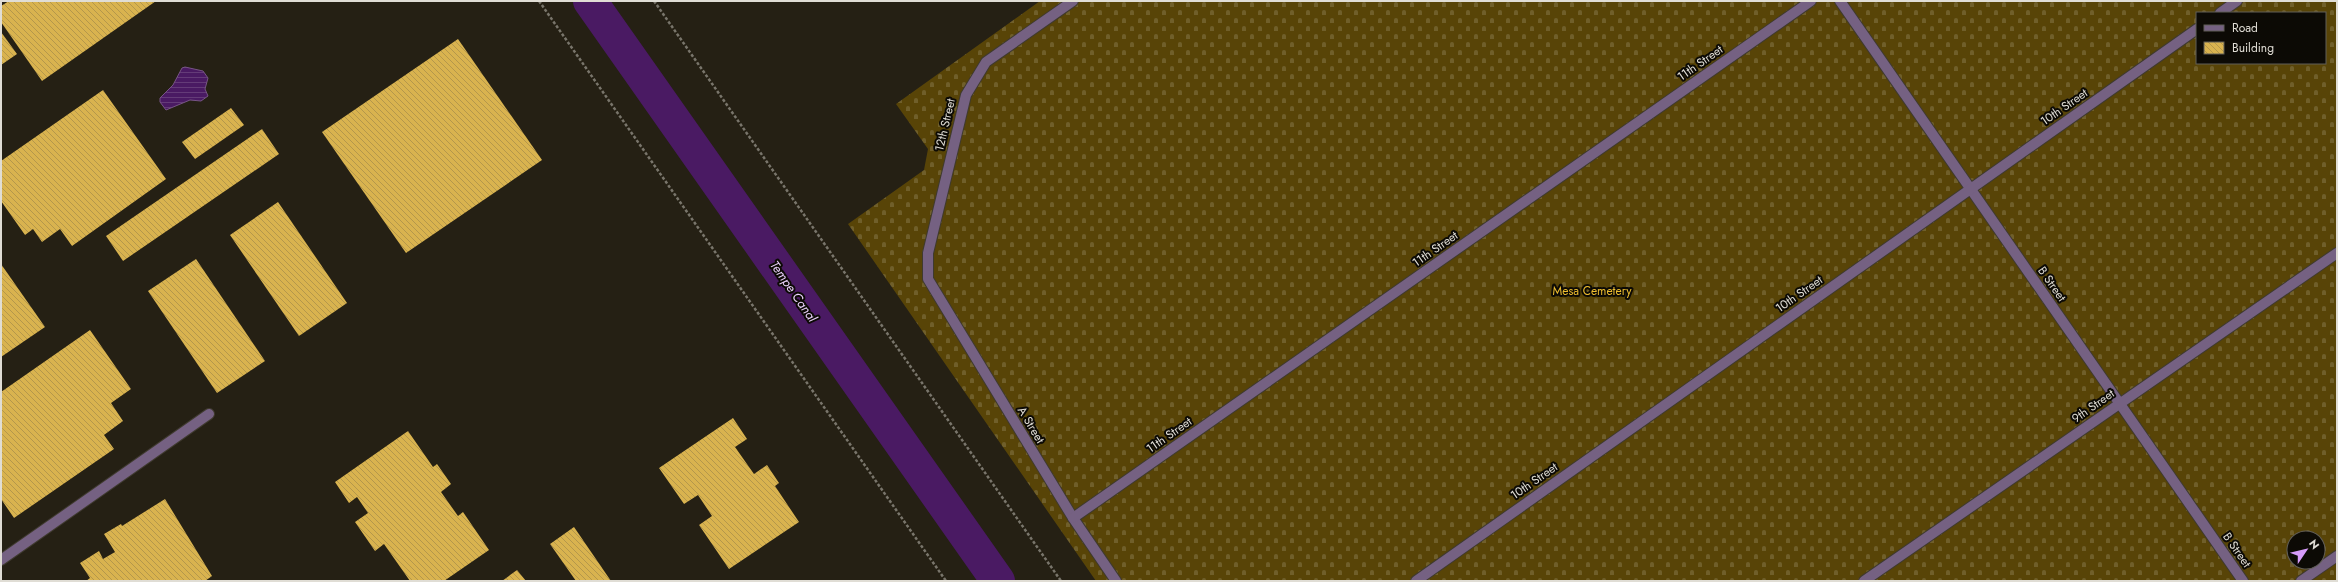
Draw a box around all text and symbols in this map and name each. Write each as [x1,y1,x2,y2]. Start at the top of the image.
legend [2196,12,2326,64]
text: Road [2232,19,2258,37]
text: Building [2232,39,2274,57]
street label: 11th Street [1673,41,1727,85]
street label: 10th Street [2037,84,2091,130]
street label: 12th Street [930,97,960,153]
street label: 11th Street [1408,227,1462,271]
water label: Tempe Canal [765,257,822,327]
street label: B Street [2033,263,2071,305]
street label: 10th Street [1772,271,1826,317]
park label: Mesa Cemetery [1553,282,1632,300]
street label: 9th Street [2068,385,2118,427]
street label: A Street [1013,403,1049,447]
street label: 11th Street [1142,413,1196,457]
street label: 10th Street [1507,458,1561,504]
street label: B Street [2218,529,2256,571]
north arrow [2286,530,2326,570]
text: N [2305,536,2323,552]

